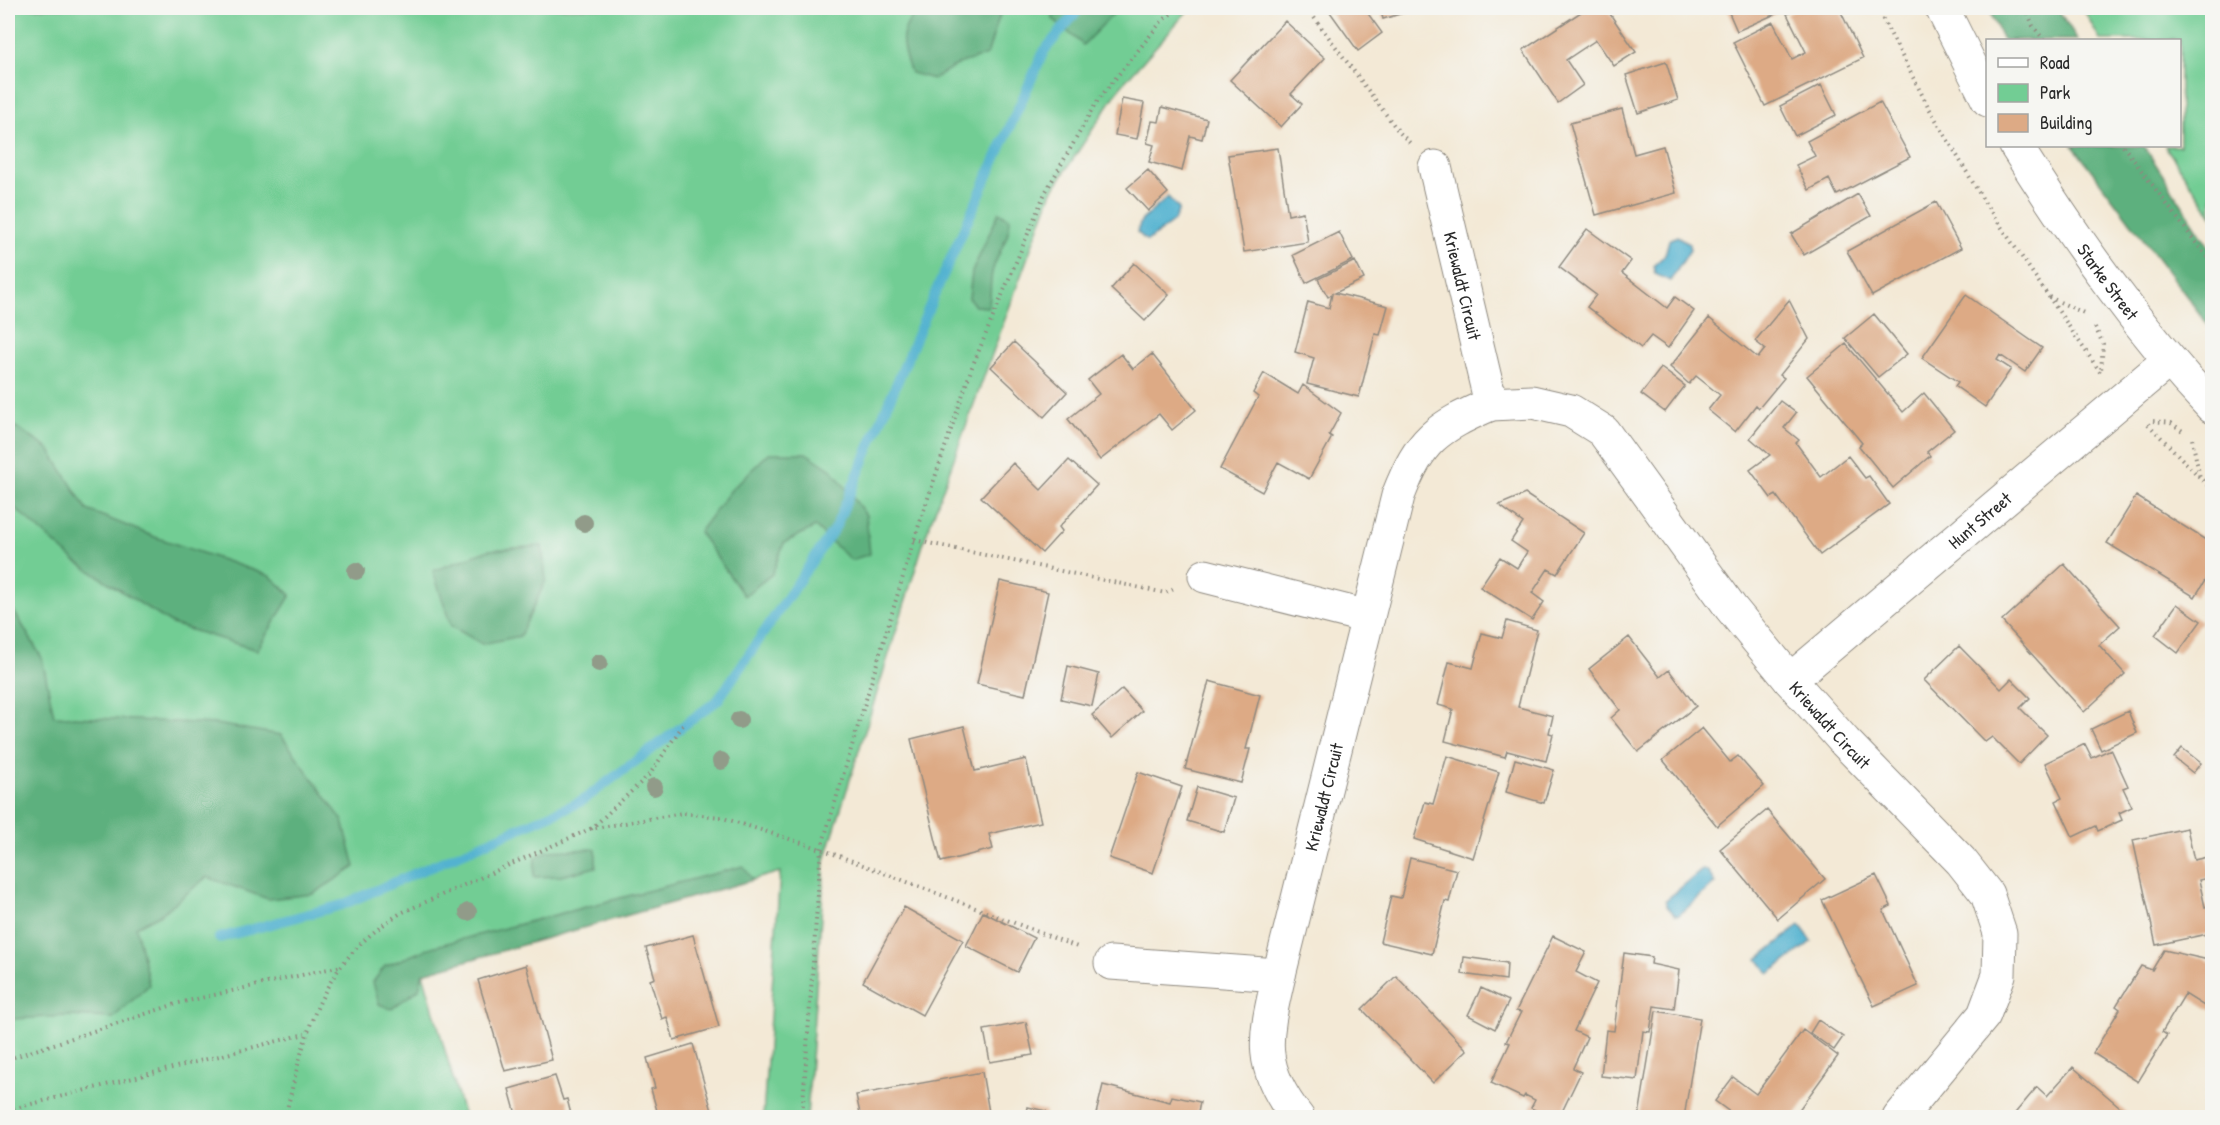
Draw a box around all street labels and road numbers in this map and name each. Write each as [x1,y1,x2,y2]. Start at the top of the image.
street label: Kriewaldt Circuit [1438,229,1488,343]
street label: Starke Street [2072,238,2145,326]
street label: Hunt Street [1942,485,2017,554]
street label: Kriewaldt Circuit [1784,675,1877,775]
street label: Kriewaldt Circuit [1298,739,1349,853]

